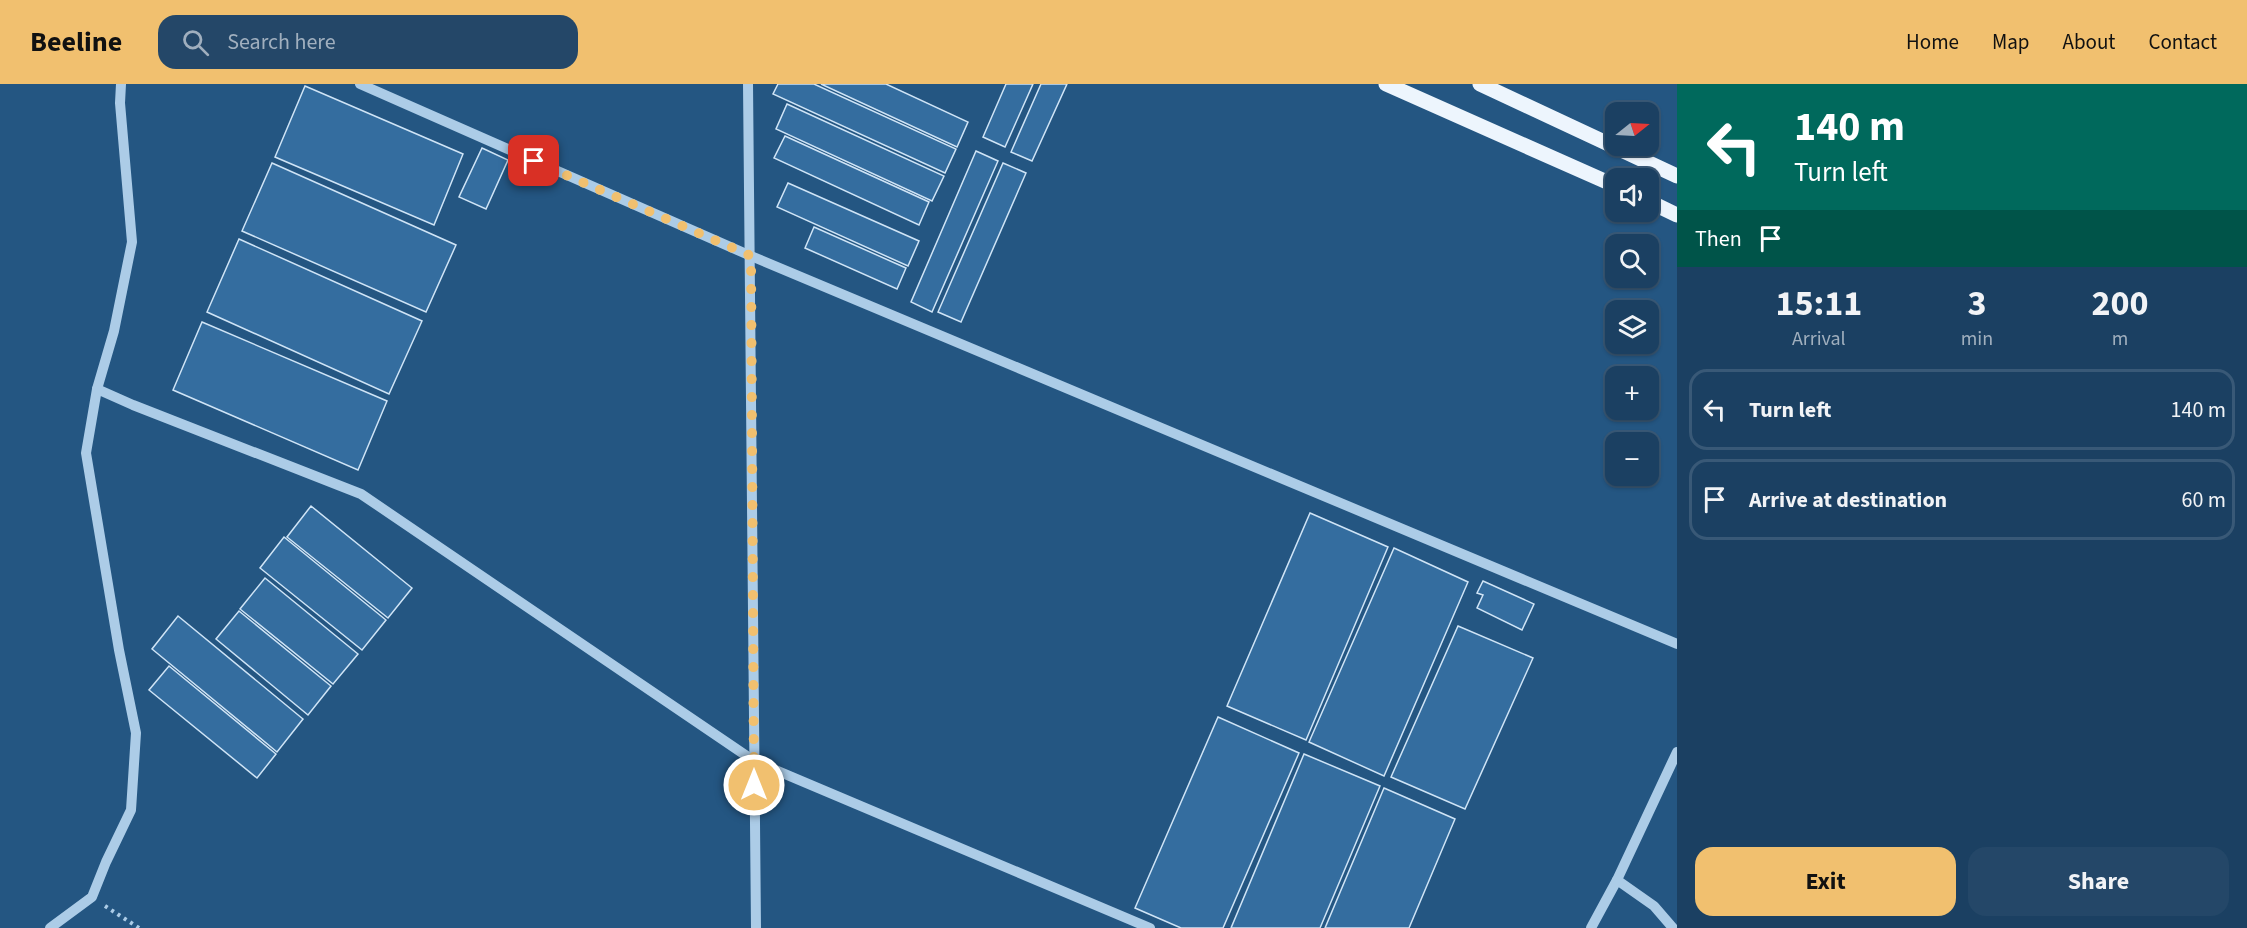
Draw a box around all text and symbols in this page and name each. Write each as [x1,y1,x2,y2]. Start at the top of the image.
search box [158,15,578,69]
text: Beeline [30,22,122,62]
icon: search [179,26,212,59]
text: Search here [227,26,336,58]
text: Home [1906,27,1959,57]
text: Map [1992,27,2030,57]
text: About [2063,27,2115,57]
text: Contact [2148,27,2217,57]
text: 140 m [1794,97,1905,157]
north arrow [1605,102,1659,156]
map controls [1605,102,1659,486]
icon: left [1695,108,1773,186]
pin [508,135,559,186]
icon: arrive [517,144,550,177]
text: Turn left [1794,153,1888,192]
button: sound [1605,168,1659,222]
icon: arrive [1754,222,1787,255]
text: Then [1695,223,1742,255]
button: search [1605,234,1659,288]
text: 15:11 [1775,278,1862,329]
text: 3 [1967,278,1986,329]
text: 200 [2092,278,2149,329]
button: layers [1605,300,1659,354]
text: Arrival [1792,325,1846,353]
text: min [1961,325,1993,353]
text: m [2112,325,2128,353]
button: + [1605,366,1659,420]
icon: left [1698,393,1731,426]
text: Turn left [1749,394,1831,426]
text: 140 m [2171,394,2226,426]
button: − [1605,432,1659,486]
icon: arrive [1698,483,1731,516]
text: Arrive at destination [1749,484,1947,516]
text: 60 m [2181,484,2226,516]
position arrow [722,753,786,817]
button: Exit [1695,847,1956,916]
button: Share [1968,847,2229,916]

